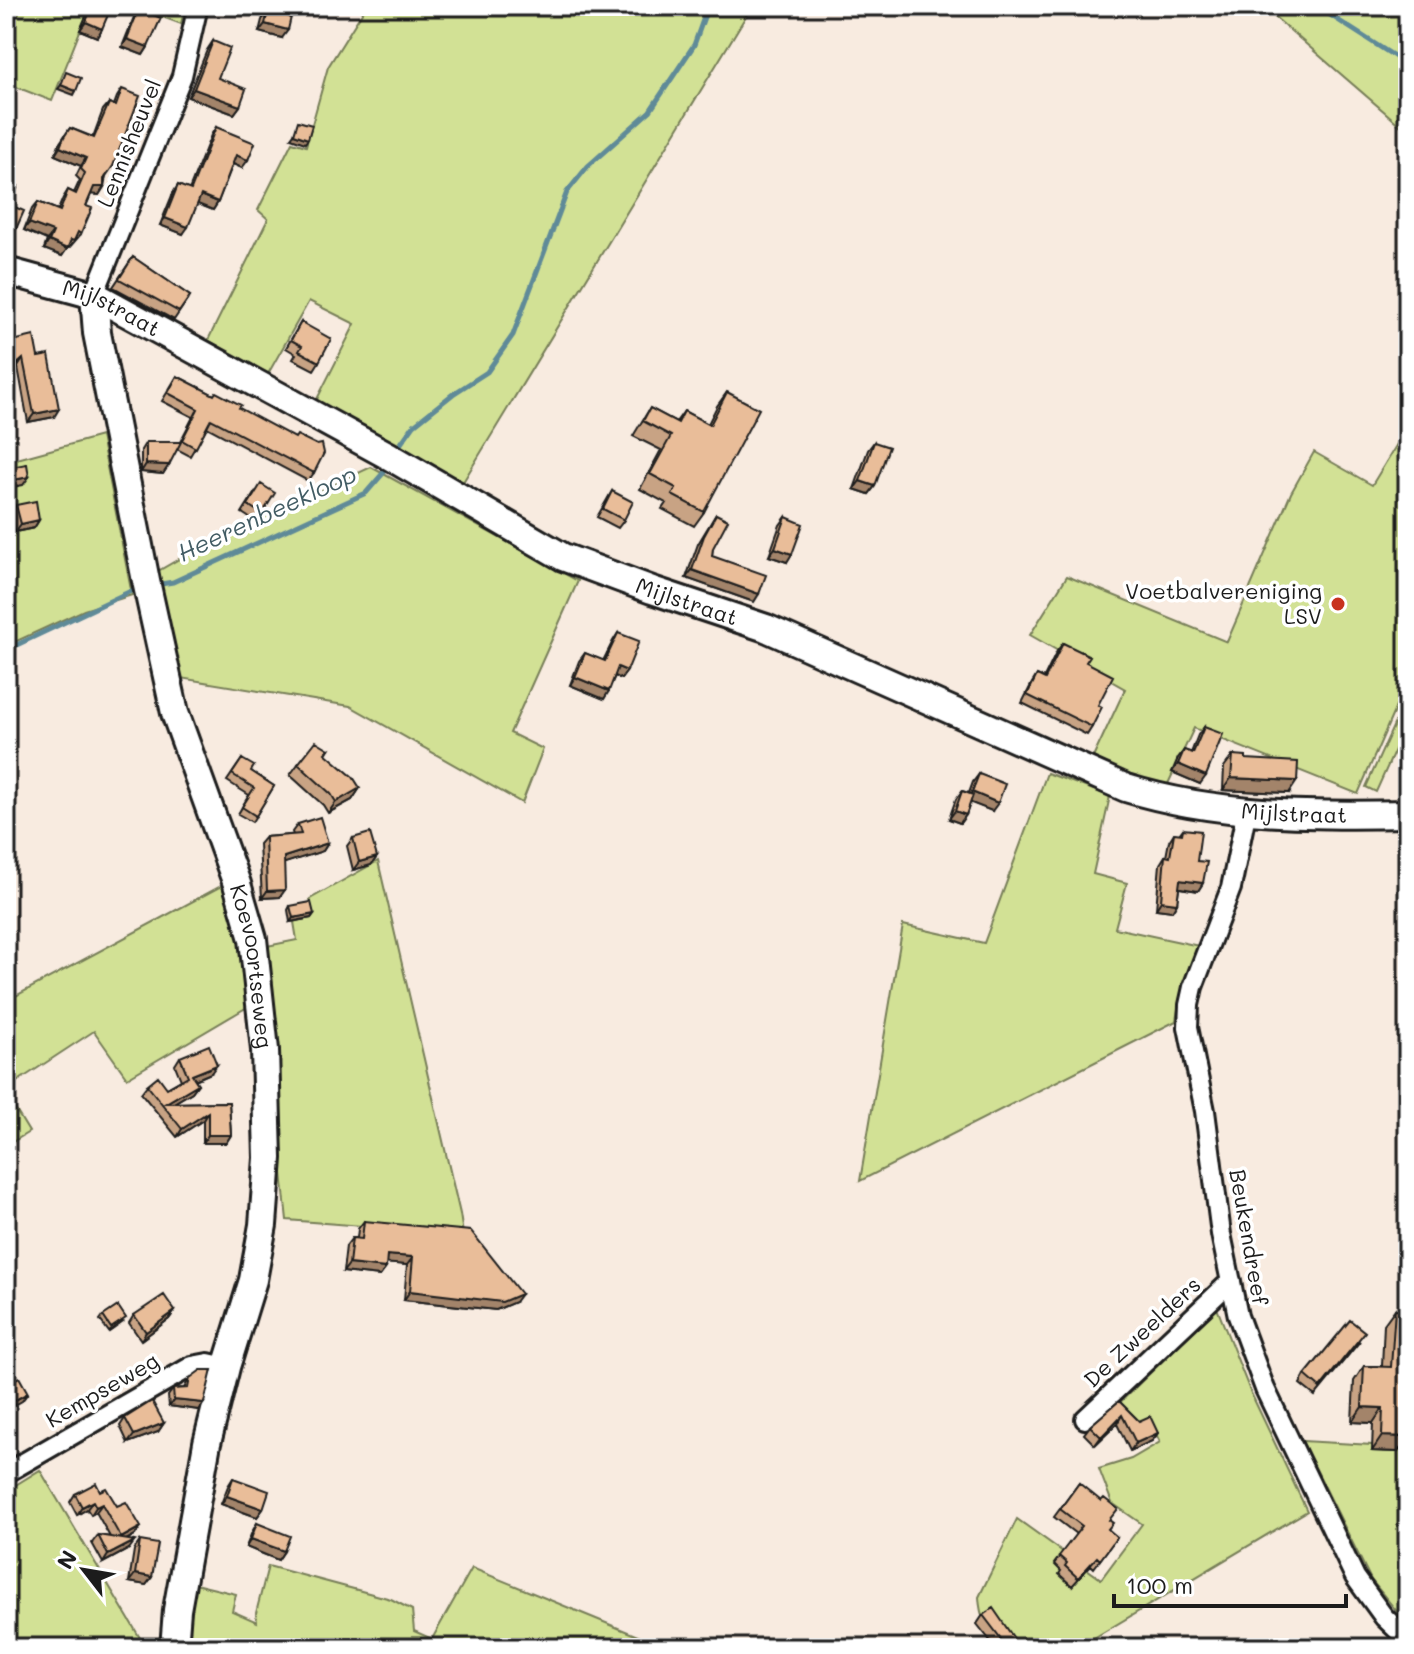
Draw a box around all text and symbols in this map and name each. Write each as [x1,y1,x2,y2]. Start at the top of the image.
street label: Lennisheuvel [90,74,167,211]
street label: Mijlstraat [59,272,166,343]
water label: Heerenbeekloop [172,458,361,568]
street label: Mijlstraat [632,570,742,632]
place label: Voetbalvereniging LSV [1125,576,1322,630]
marker: Voetbalvereniging LSV [1329,595,1347,613]
street label: Mijlstraat [1240,795,1347,829]
street label: Koevoortseweg [224,881,280,1050]
street label: Beukendreef [1223,1167,1276,1308]
street label: De Zweelders [1077,1270,1206,1393]
street label: Kempseweg [40,1346,163,1434]
north arrow [44,1530,124,1610]
text: N [50,1545,83,1574]
scale bar [1114,1558,1346,1608]
text: 100 m [1126,1569,1193,1600]

